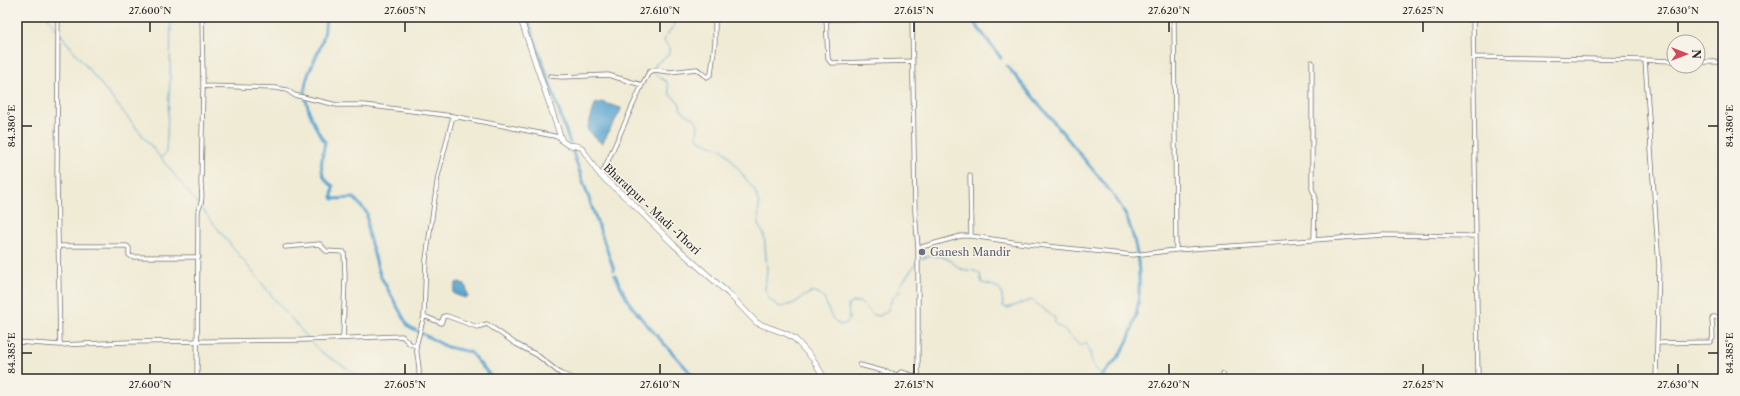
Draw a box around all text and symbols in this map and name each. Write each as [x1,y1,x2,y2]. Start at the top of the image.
text: 27.600°N [129,4,171,17]
text: 27.605°N [384,4,426,17]
text: 27.610°N [640,4,680,17]
text: 27.615°N [894,4,934,17]
text: 27.620°N [1148,4,1190,17]
text: 27.625°N [1402,4,1444,17]
text: 27.630°N [1657,4,1699,17]
north arrow [1666,34,1706,74]
text: N [1689,49,1703,59]
text: 84.380°E [5,105,18,147]
text: 84.380°E [1723,105,1736,147]
street label: Bharatpur - Madi -Thori [601,160,704,258]
place label: Ganesh Mandir [930,245,1011,259]
marker: Ganesh Mandir [917,247,927,257]
text: 84.385°E [5,332,18,374]
text: 84.385°E [1723,332,1736,374]
text: 27.600°N [129,378,171,391]
text: 27.605°N [384,378,426,391]
text: 27.610°N [640,378,680,391]
text: 27.615°N [894,378,934,391]
text: 27.620°N [1148,378,1190,391]
text: 27.625°N [1402,378,1444,391]
text: 27.630°N [1657,378,1699,391]

